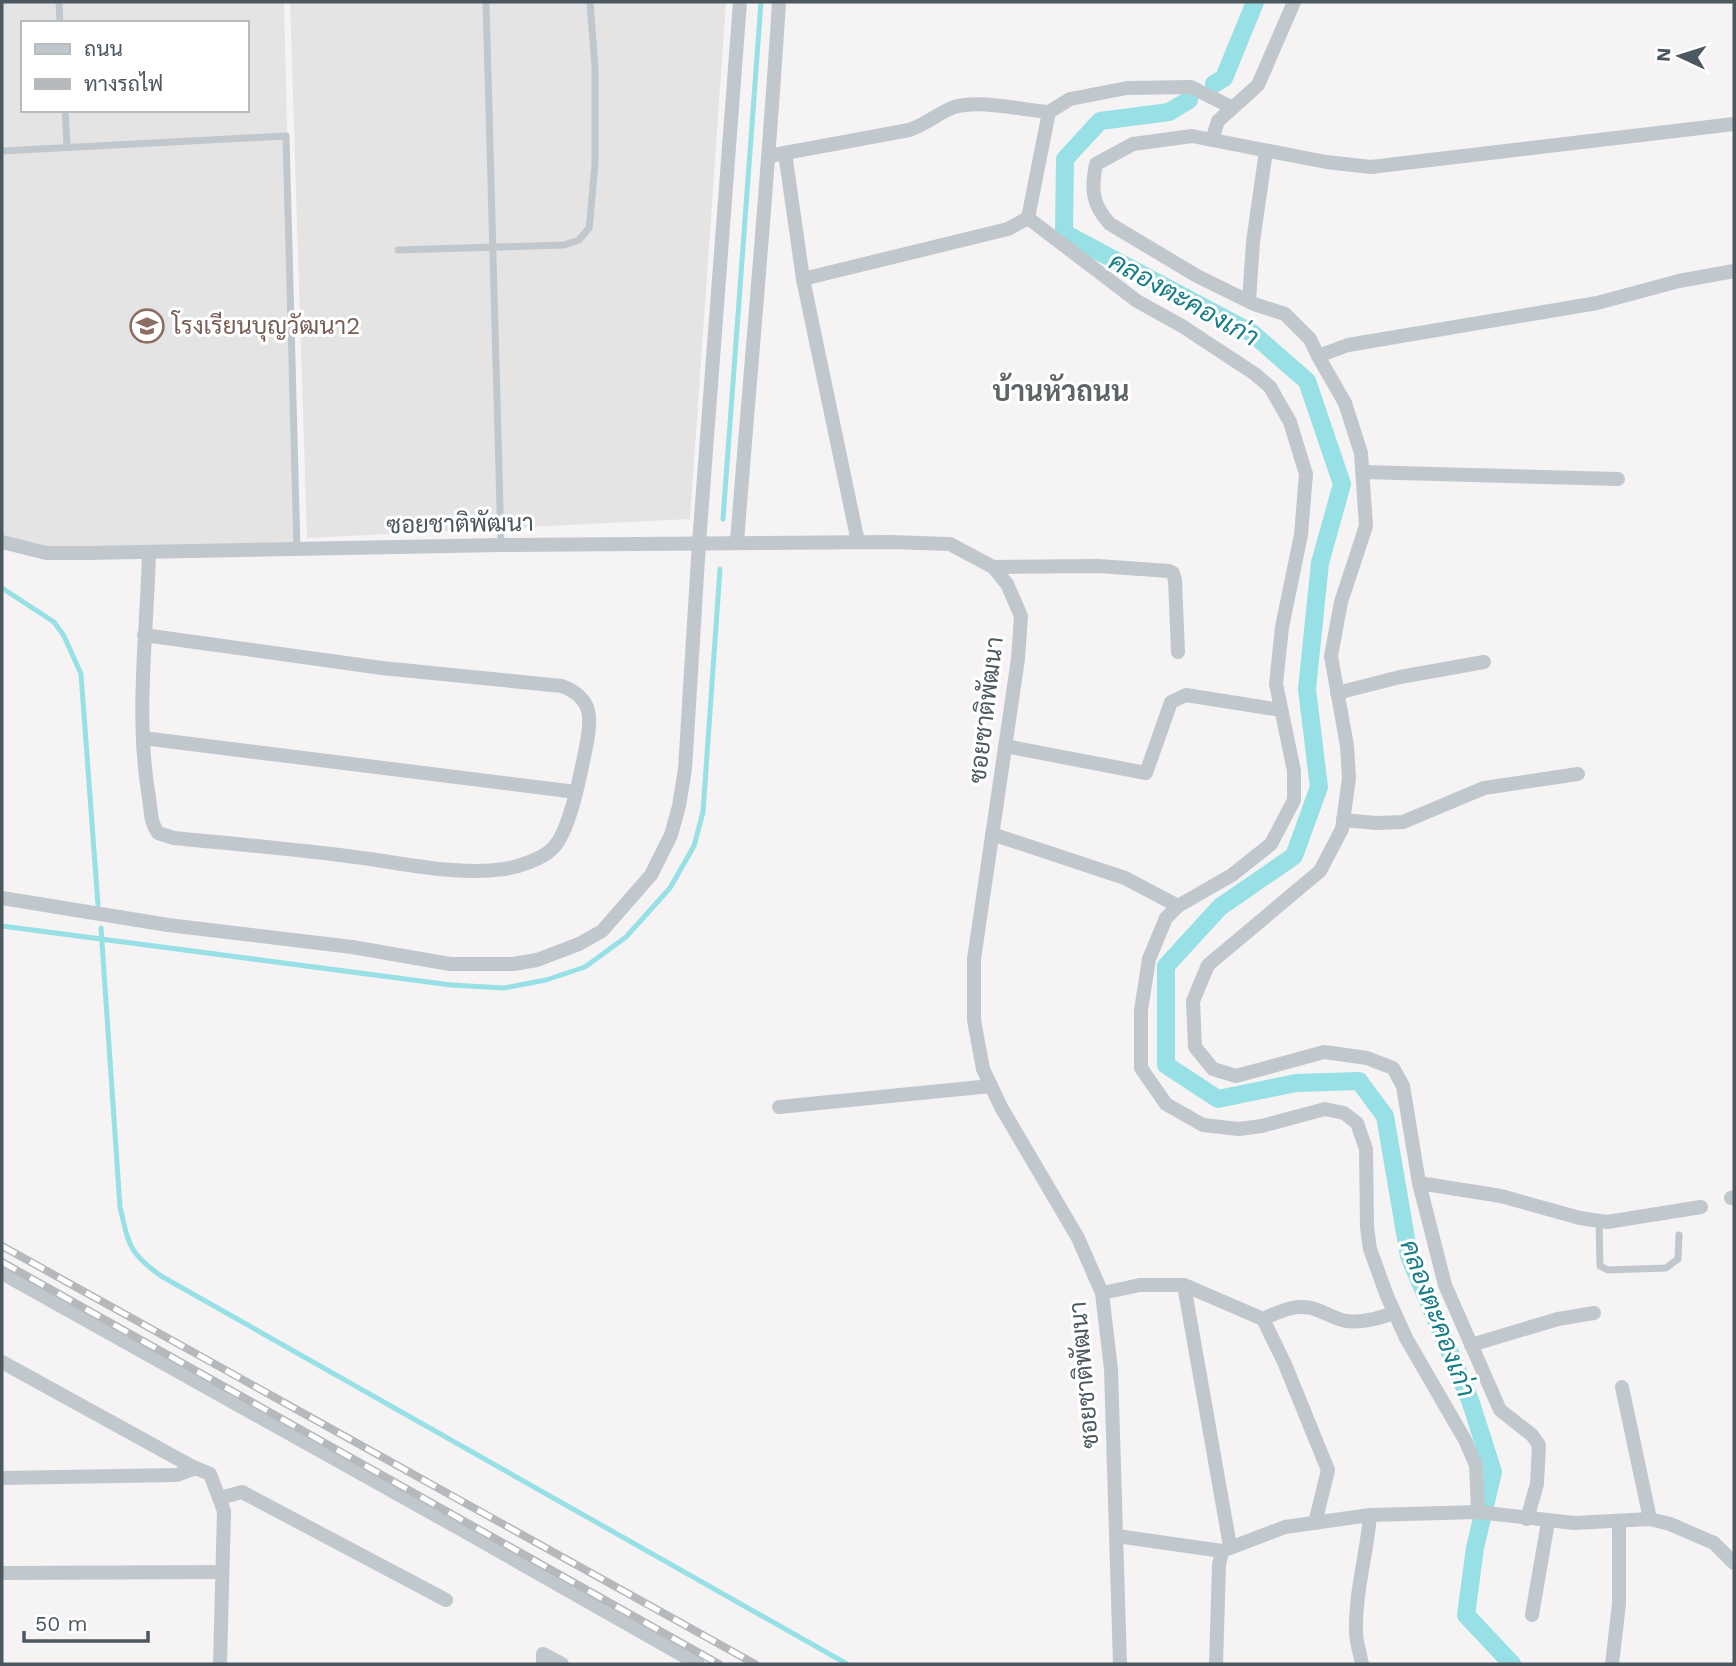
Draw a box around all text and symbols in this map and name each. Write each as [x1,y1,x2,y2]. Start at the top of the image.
legend [21,21,248,112]
north arrow [1645,21,1715,91]
text: ถนน [84,36,123,61]
text: N [1652,47,1676,63]
text: ทางรถไฟ [84,71,163,96]
water label: คลองตะคองเก่า [1104,246,1264,352]
school or university icon: โรงเรียนบุญวัฒนา2 [128,307,166,345]
place label: โรงเรียนบุญวัฒนา2 [170,310,360,342]
district label: บ้านหัวถนน [993,372,1129,408]
street label: ซอยชาติพัฒนา [386,509,534,539]
street label: ซอยชาติพัฒนา [963,635,1009,785]
water label: คลองตะคองเก่า [1394,1235,1482,1401]
street label: ซอยชาติพัฒนา [1064,1300,1104,1450]
scale bar [24,1600,149,1644]
text: 50 m [35,1611,87,1636]

